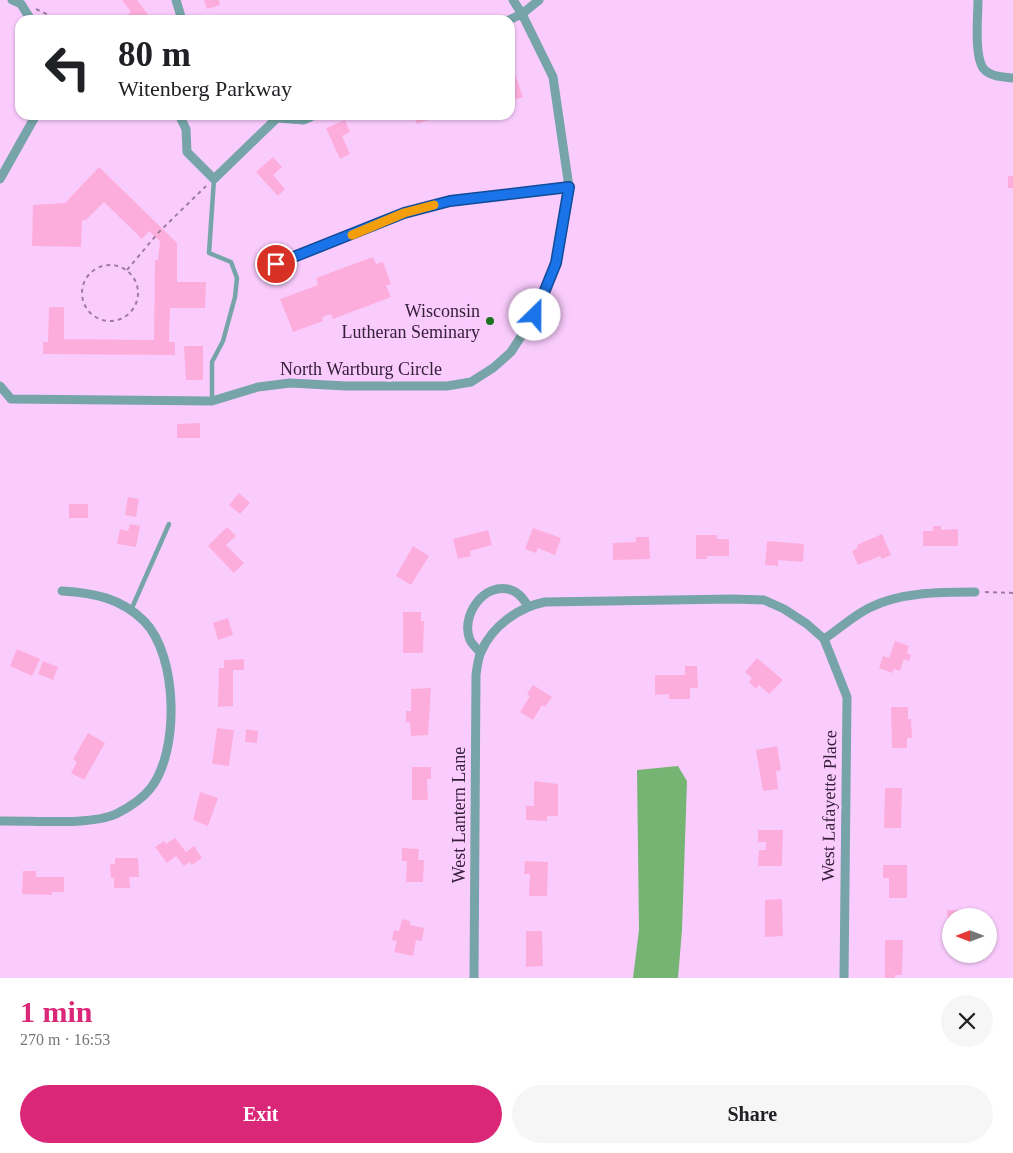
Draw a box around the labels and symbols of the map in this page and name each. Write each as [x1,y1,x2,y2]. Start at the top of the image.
pin [255,243,297,285]
position arrow [508,288,560,340]
place label: Wisconsin Lutheran Seminary [342,301,480,342]
marker: Wisconsin Lutheran Seminary [484,315,496,327]
street label: North Wartburg Circle [280,359,442,379]
street label: West Lafayette Place [818,730,840,882]
street label: West Lantern Lane [449,747,469,883]
north arrow [942,908,998,962]

